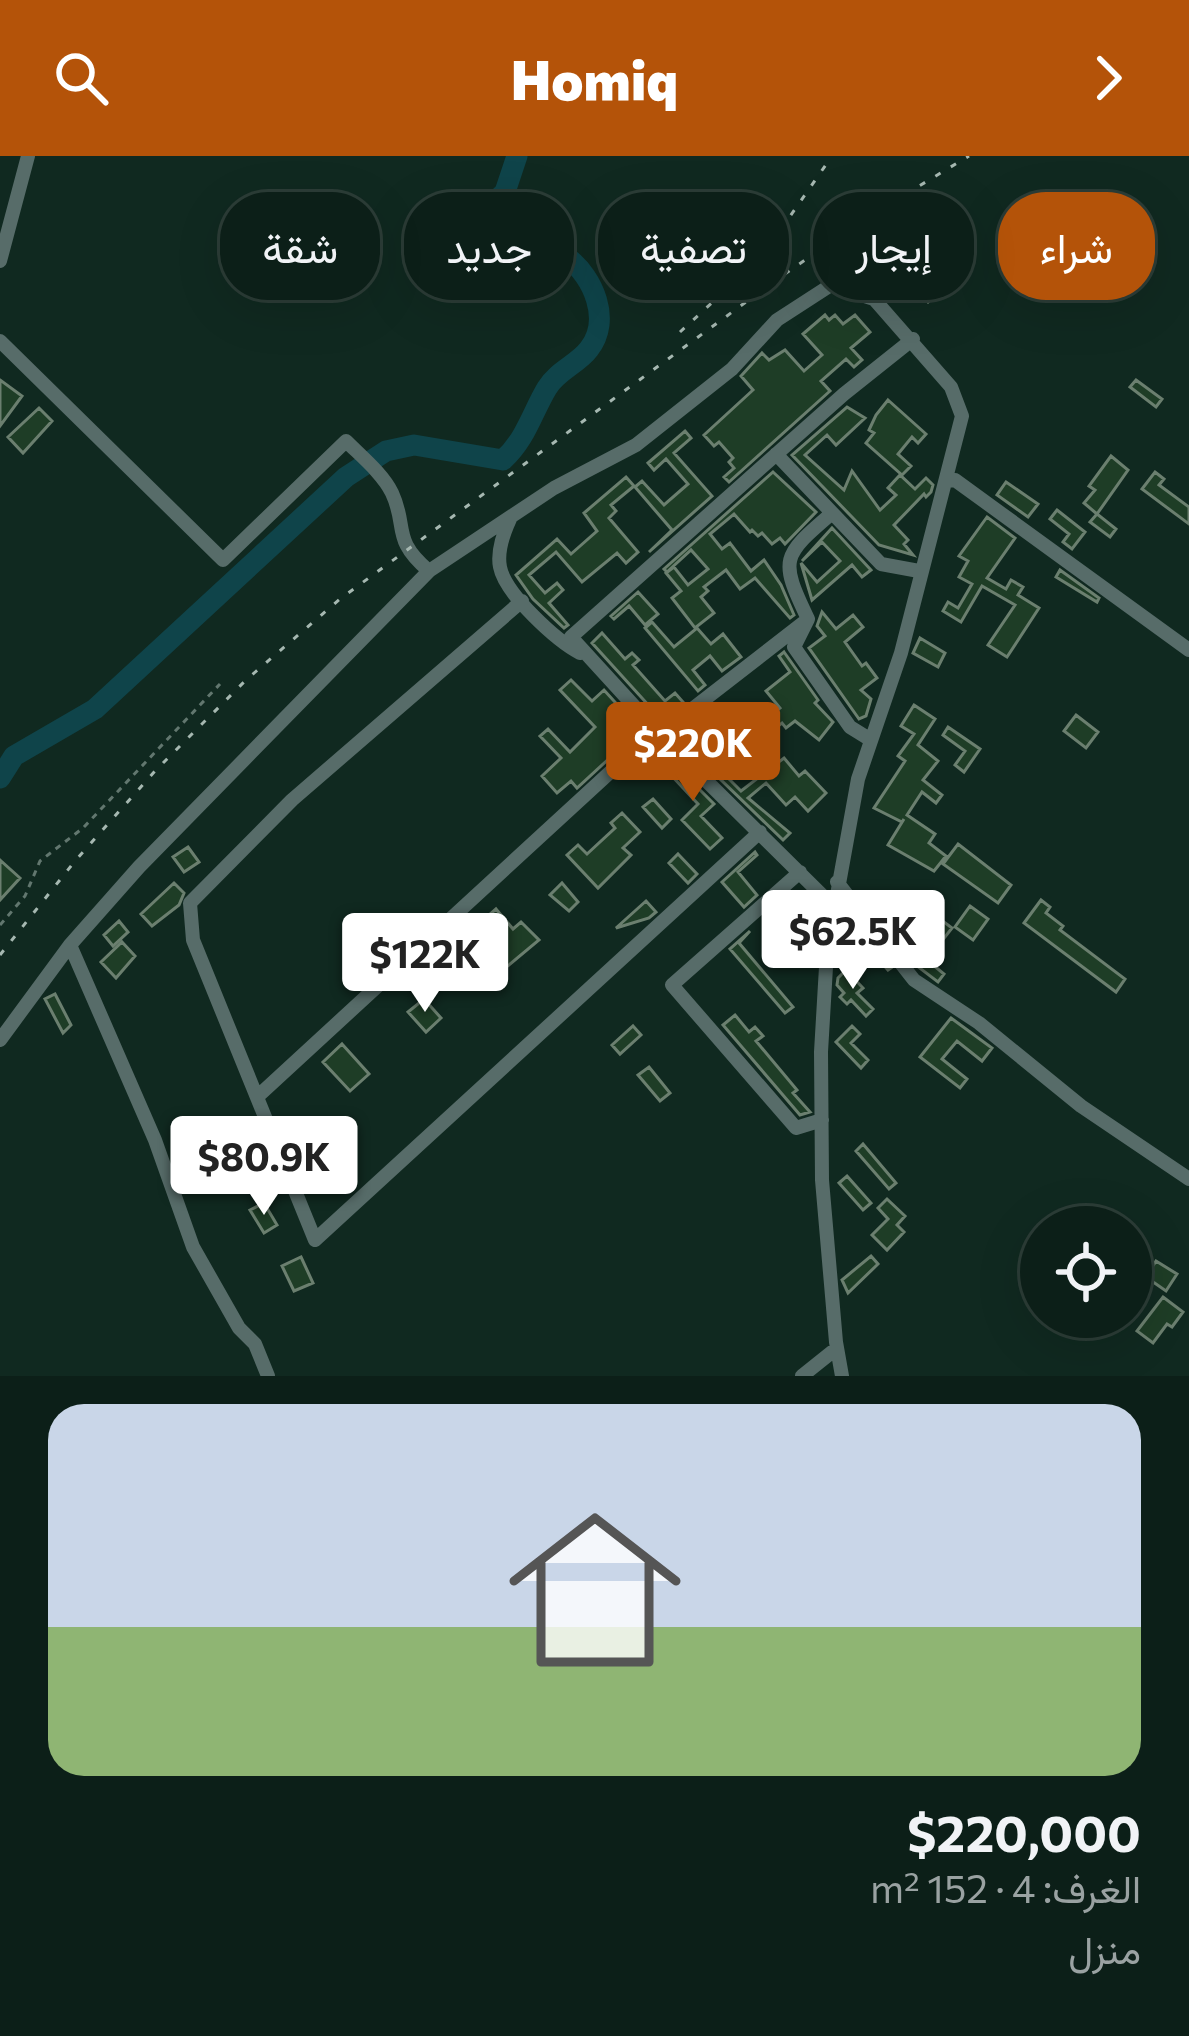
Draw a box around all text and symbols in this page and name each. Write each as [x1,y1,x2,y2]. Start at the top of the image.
icon: search [48,45,114,111]
text: Homiq [511,45,678,111]
icon: forward [1075,45,1141,111]
chip: شقة [220,192,380,300]
chip: جديد [404,192,574,300]
chip: تصفية [598,192,789,300]
chip: إيجار [813,192,974,300]
chip: شراء [998,192,1155,300]
pin: $220K [609,702,777,804]
text: $220K [633,717,753,765]
pin: $62.5K [755,890,951,992]
text: $62.5K [789,905,917,953]
pin: $122K [341,913,509,1015]
text: $122K [369,928,481,976]
pin: $80.9K [166,1116,362,1218]
text: $80.9K [198,1131,331,1179]
map controls [1020,1206,1152,1338]
button: locate [1020,1206,1152,1338]
icon: home [487,1482,703,1698]
text: $220,000 [907,1800,1141,1863]
text: الغرف: 4 · 152 m² [870,1863,1141,1911]
text: منزل [1068,1924,1141,1972]

